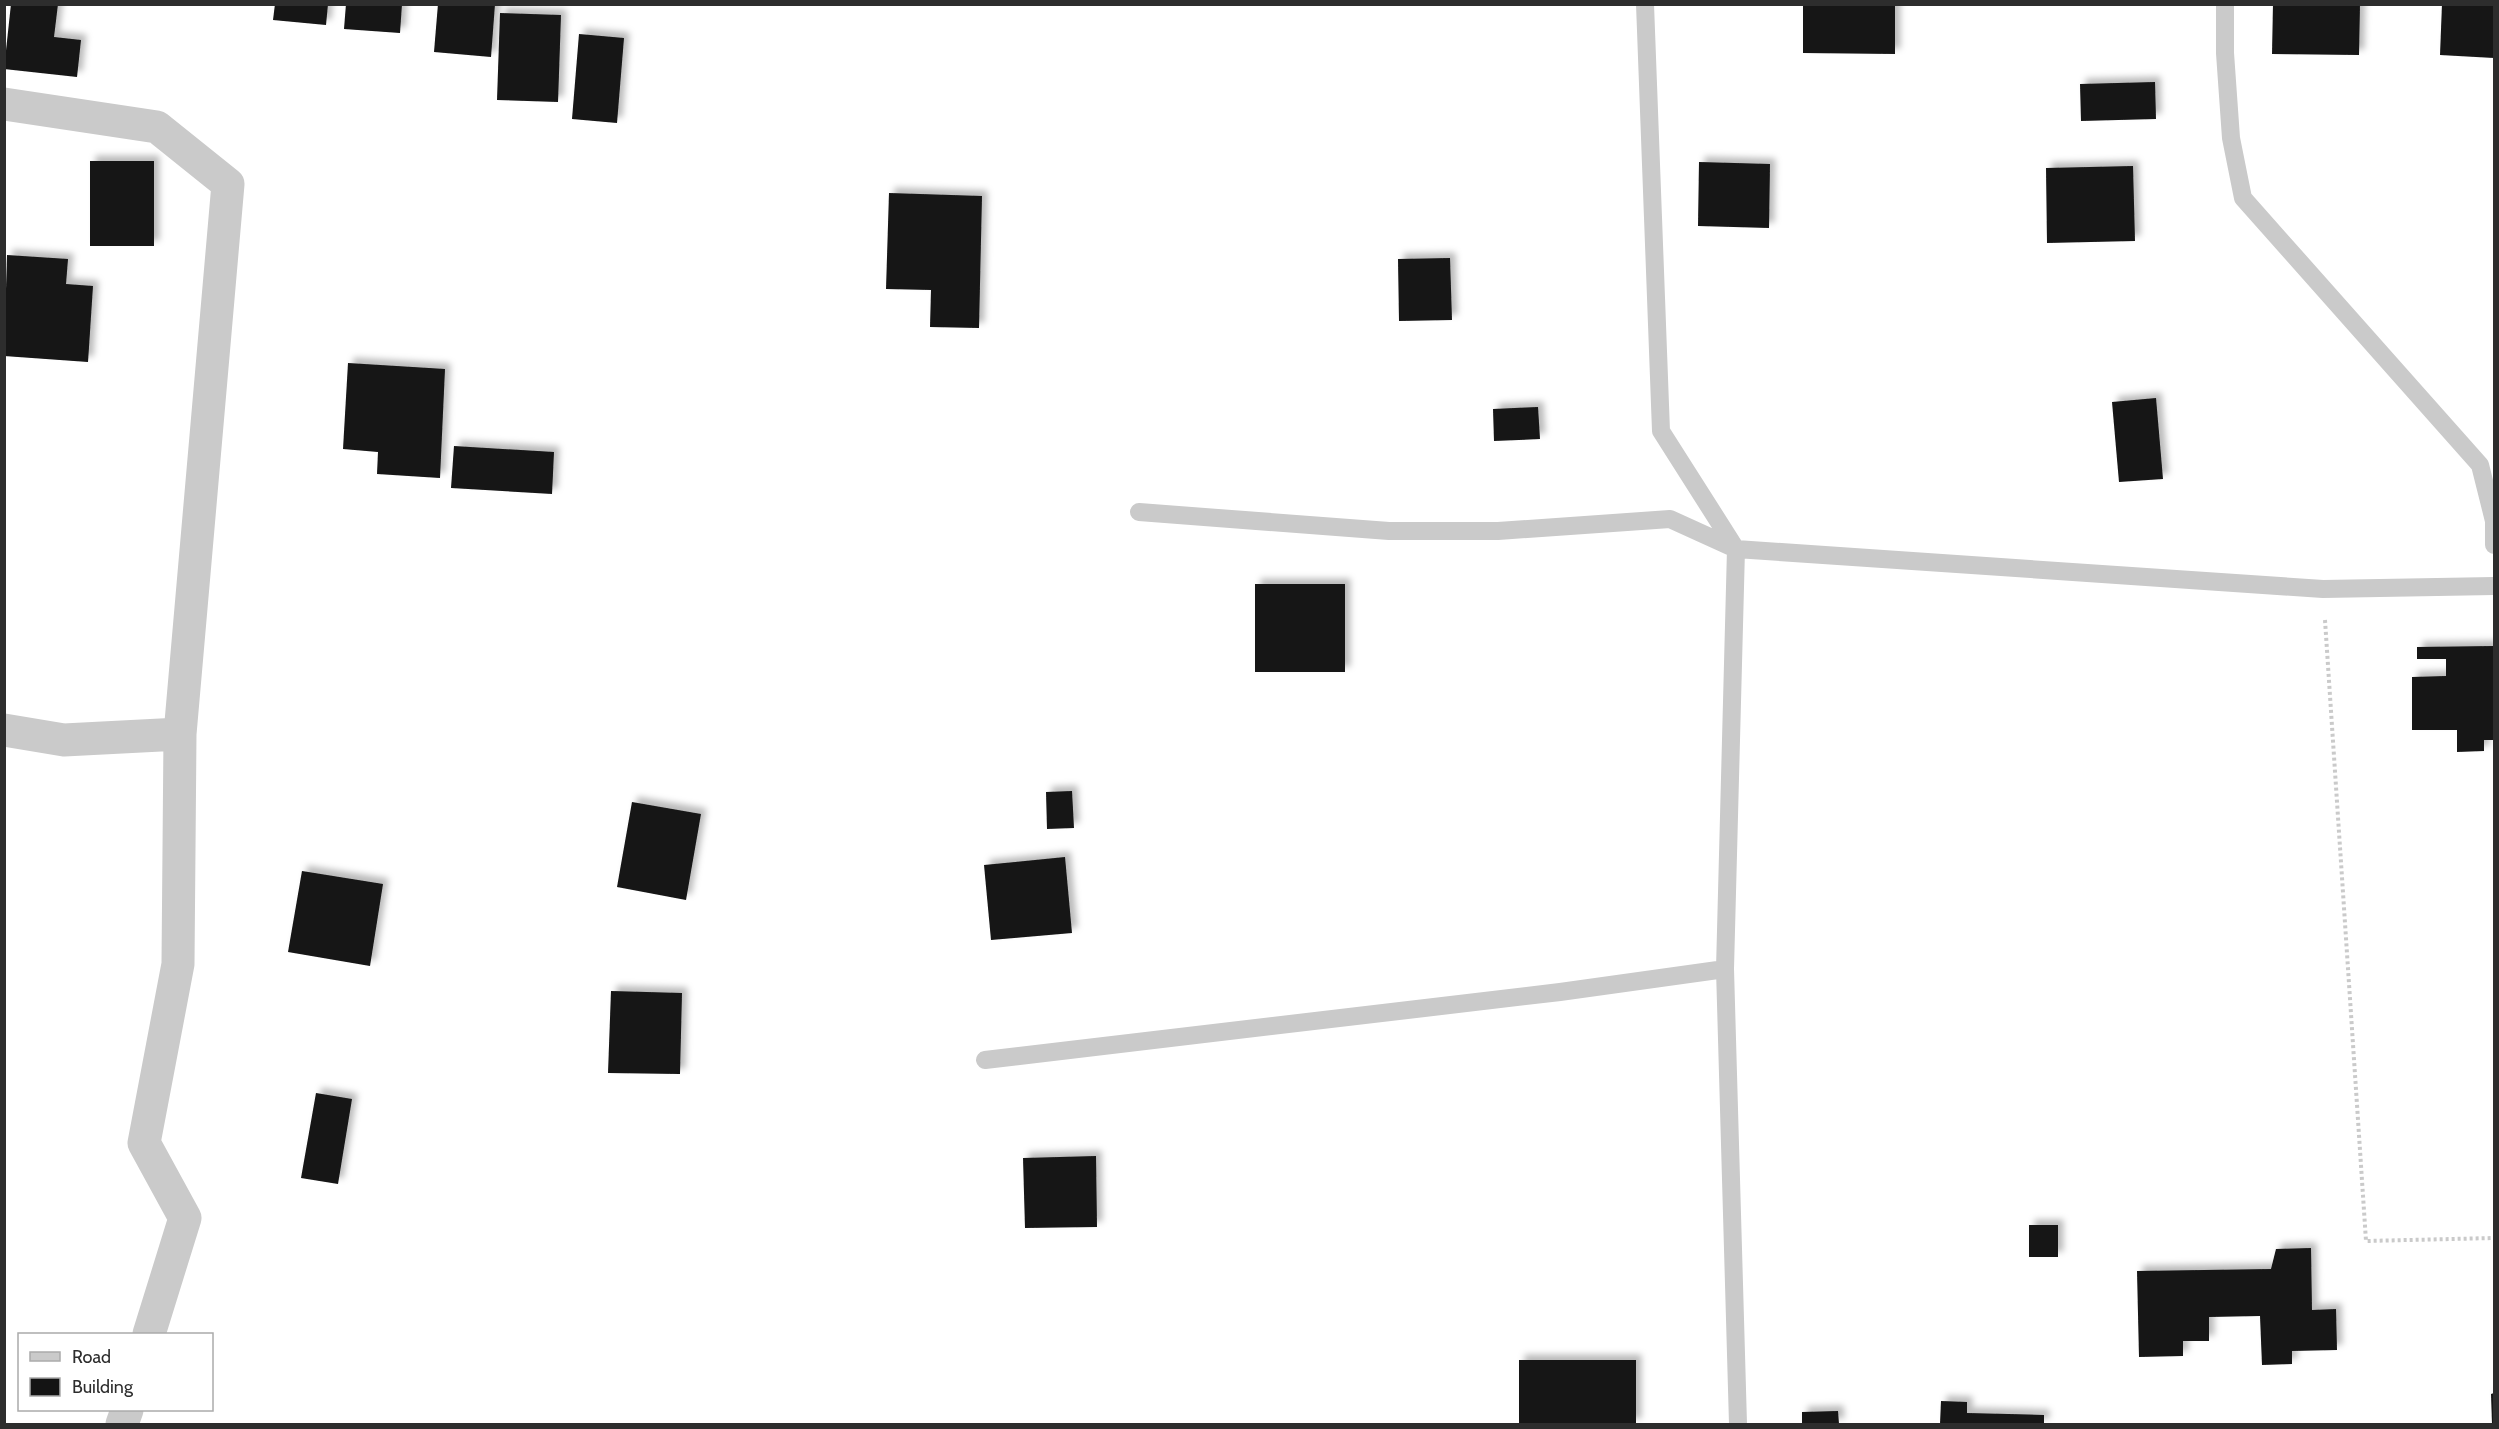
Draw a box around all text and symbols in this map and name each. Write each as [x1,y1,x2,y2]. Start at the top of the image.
legend [18,1333,213,1411]
text: Road [72,1346,111,1368]
text: Building [72,1376,134,1398]

